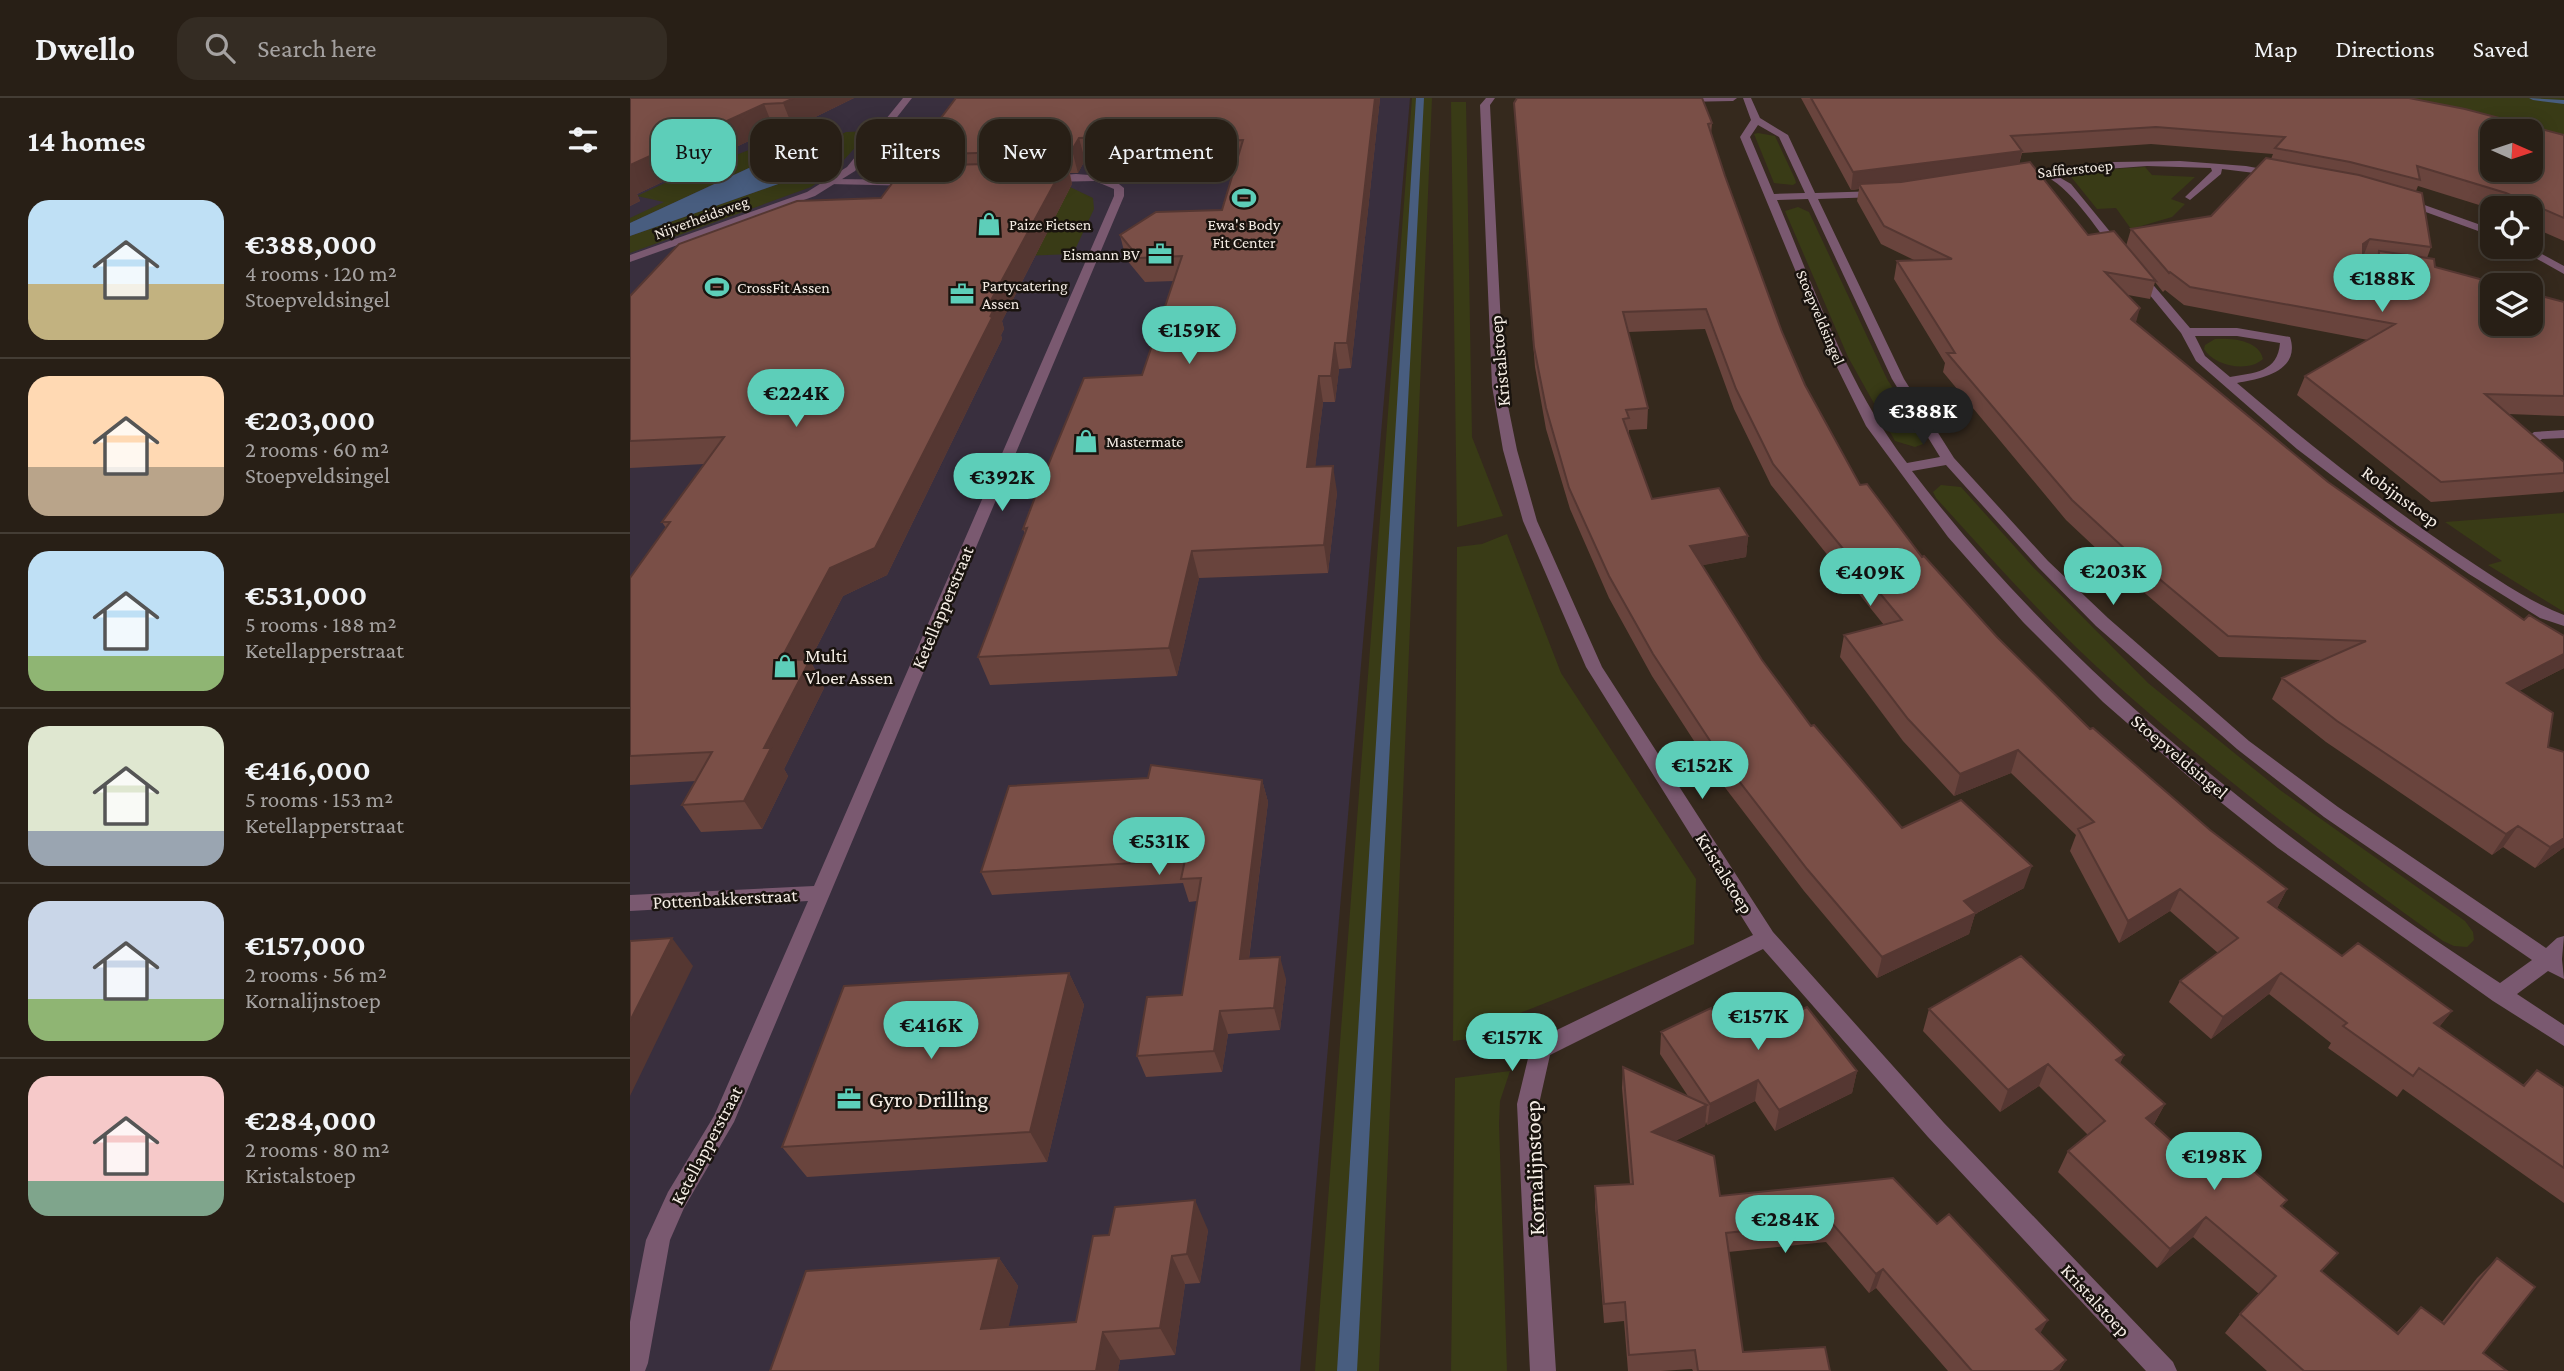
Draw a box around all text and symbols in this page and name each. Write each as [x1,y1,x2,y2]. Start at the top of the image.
search box [177,17,667,80]
icon: search [201,29,239,67]
text: Dwello [35,30,135,67]
text: Search here [257,34,377,63]
text: Map [2254,35,2298,62]
text: Directions [2336,35,2435,62]
text: Saved [2473,35,2529,62]
chip: Buy [651,119,736,182]
chip: Rent [750,119,842,182]
chip: Filters [856,119,965,182]
chip: New [979,119,1071,182]
chip: Apartment [1085,119,1237,182]
north arrow [2480,119,2543,182]
map controls [2480,119,2543,336]
icon: filters [564,121,602,159]
text: 14 homes [28,124,146,157]
street label: Saffierstoep [2037,156,2114,182]
sports icon: Ewa's Body Fit Center [1230,184,1258,212]
street label: Nijverheidsweg [652,192,751,243]
button: locate [2480,196,2543,259]
shop icon: Paize Fietsen [975,210,1003,238]
place label: Paize Fietsen [1009,216,1092,233]
place label: Ewa's Body Fit Center [1208,216,1281,251]
text: €388,000 [245,227,377,260]
icon: home [84,228,168,312]
office icon: Eismann BV [1146,240,1174,268]
place label: Eismann BV [1063,246,1141,263]
pin: €188K [2333,254,2431,314]
text: 4 rooms · 120 m² [245,260,397,286]
text: €188K [2349,264,2415,290]
street label: Stoepveldsingel [1792,267,1848,367]
sports icon: CrossFit Assen [703,273,731,301]
button: layers [2480,273,2543,336]
place label: Partycatering Assen [982,277,1068,312]
place label: CrossFit Assen [737,279,830,296]
office icon: Partycatering Assen [948,280,976,308]
text: Stoepveldsingel [245,286,390,312]
pin: €159K [1140,306,1238,366]
street label: Kristalstoep [1485,314,1514,407]
text: €159K [1158,316,1220,342]
pin: €224K [747,370,845,429]
text: €224K [763,379,829,405]
pin: €388K [1874,388,1972,447]
text: €388K [1889,397,1957,423]
text: €203,000 [245,403,375,436]
icon: home [84,404,168,488]
shop icon: Mastermate [1072,427,1100,455]
place label: Mastermate [1106,433,1183,450]
text: 2 rooms · 60 m² [245,436,389,462]
pin: €392K [953,454,1051,513]
street label: Robijnstoep [2357,461,2444,532]
text: Stoepveldsingel [245,462,390,488]
text: €392K [969,463,1035,489]
street label: Ketellapperstraat [907,542,978,672]
pin: €203K [2064,547,2162,607]
pin: €409K [1821,548,1919,608]
text: €203K [2080,557,2146,583]
text: €409K [1836,558,1904,584]
text: €531,000 [245,578,367,611]
icon: home [84,579,168,663]
text: 5 rooms · 188 m² [245,611,397,637]
text: Ketellapperstraat [245,637,404,663]
place label: Multi Vloer Assen [805,645,893,688]
shop icon: Multi Vloer Assen [771,652,799,680]
street label: Stoepveldsingel [2127,710,2232,803]
pin: €152K [1653,742,1751,801]
text: €152K [1671,751,1733,777]
text: €416,000 [245,753,371,786]
icon: home [84,754,168,838]
text: 5 rooms · 153 m² [245,786,393,812]
text: Ketellapperstraat [245,812,404,838]
pin: €531K [1110,818,1208,877]
text: €531K [1129,827,1189,853]
street label: Kristalstoep [1691,829,1758,918]
street label: Pottenbakkerstraat [652,884,799,913]
text: €157,000 [245,928,366,961]
icon: home [84,929,168,1013]
text: 2 rooms · 56 m² [245,961,387,987]
text: Kornalijnstoep [245,987,381,1013]
pin: €157K [1709,992,1807,1052]
pin: €416K [882,1002,980,1061]
text: €157K [1728,1002,1788,1028]
text: €416K [899,1011,963,1037]
pin: €157K [1463,1014,1561,1073]
text: €157K [1482,1023,1542,1049]
street label: Ketellapperstraat [666,1082,747,1208]
office icon: Gyro Drilling [835,1085,863,1113]
place label: Gyro Drilling [869,1086,988,1112]
street label: Kornalijnstoep [1519,1100,1549,1236]
text: €284,000 [245,1103,376,1136]
icon: home [84,1104,168,1188]
pin: €198K [2165,1132,2263,1192]
text: 2 rooms · 80 m² [245,1136,390,1162]
text: €198K [2182,1142,2246,1168]
text: Kristalstoep [245,1162,356,1188]
pin: €284K [1736,1196,1834,1255]
text: €284K [1751,1205,1819,1231]
street label: Kristalstoep [2057,1260,2135,1341]

